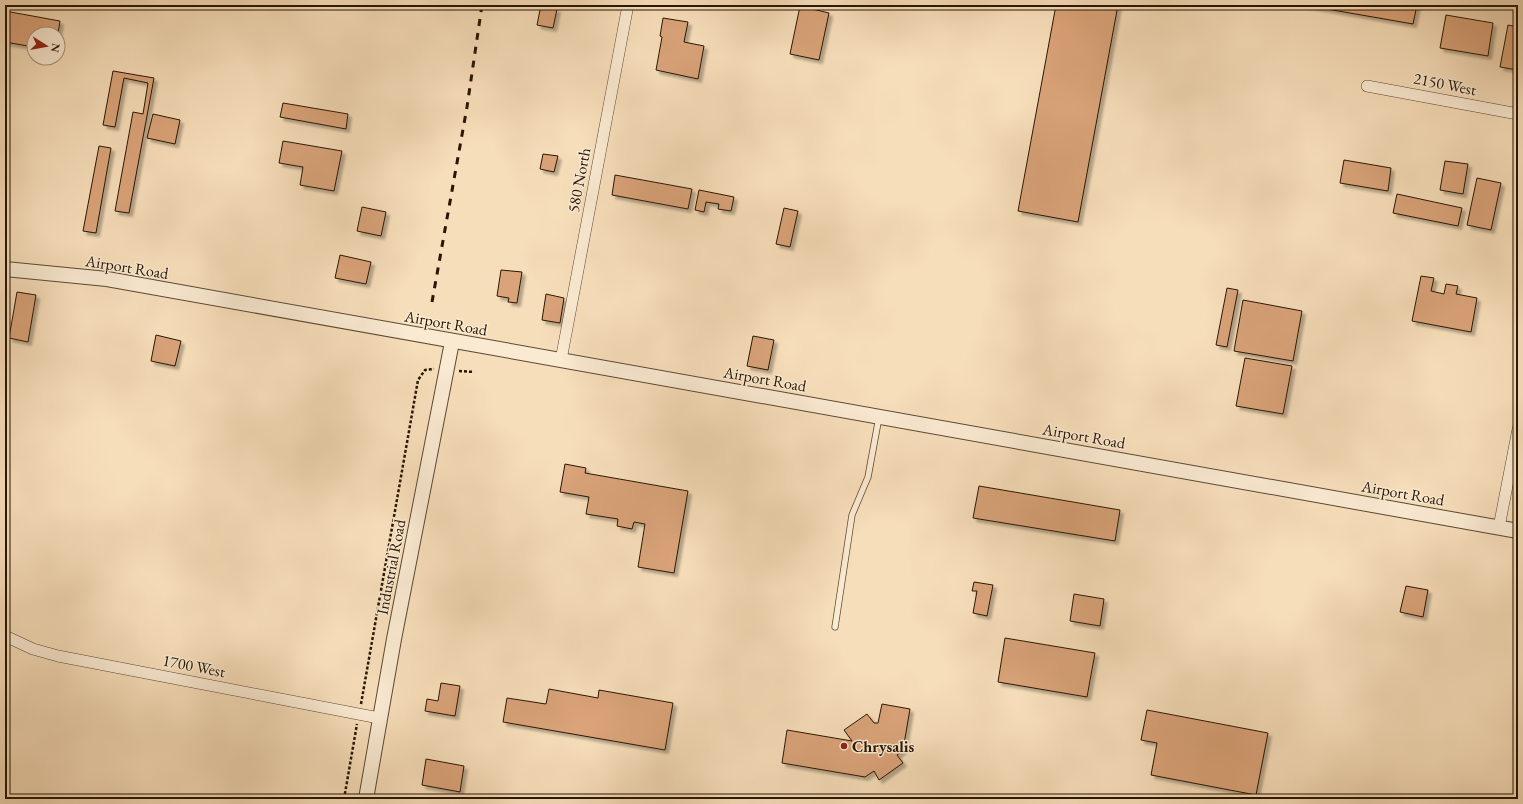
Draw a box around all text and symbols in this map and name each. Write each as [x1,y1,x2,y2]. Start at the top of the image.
north arrow [26,26,66,66]
text: N [48,42,64,54]
street label: 2150 West [1412,68,1478,100]
street label: 580 North [562,146,596,214]
street label: Airport Road [83,250,171,284]
street label: Airport Road [402,305,490,341]
street label: Airport Road [721,361,809,397]
street label: Airport Road [1040,418,1128,454]
street label: Airport Road [1359,475,1447,511]
street label: Industrial Road [371,517,411,617]
street label: 1700 West [161,650,227,682]
place label: Chrysalis [852,736,915,757]
marker: Chrysalis [839,741,849,751]

